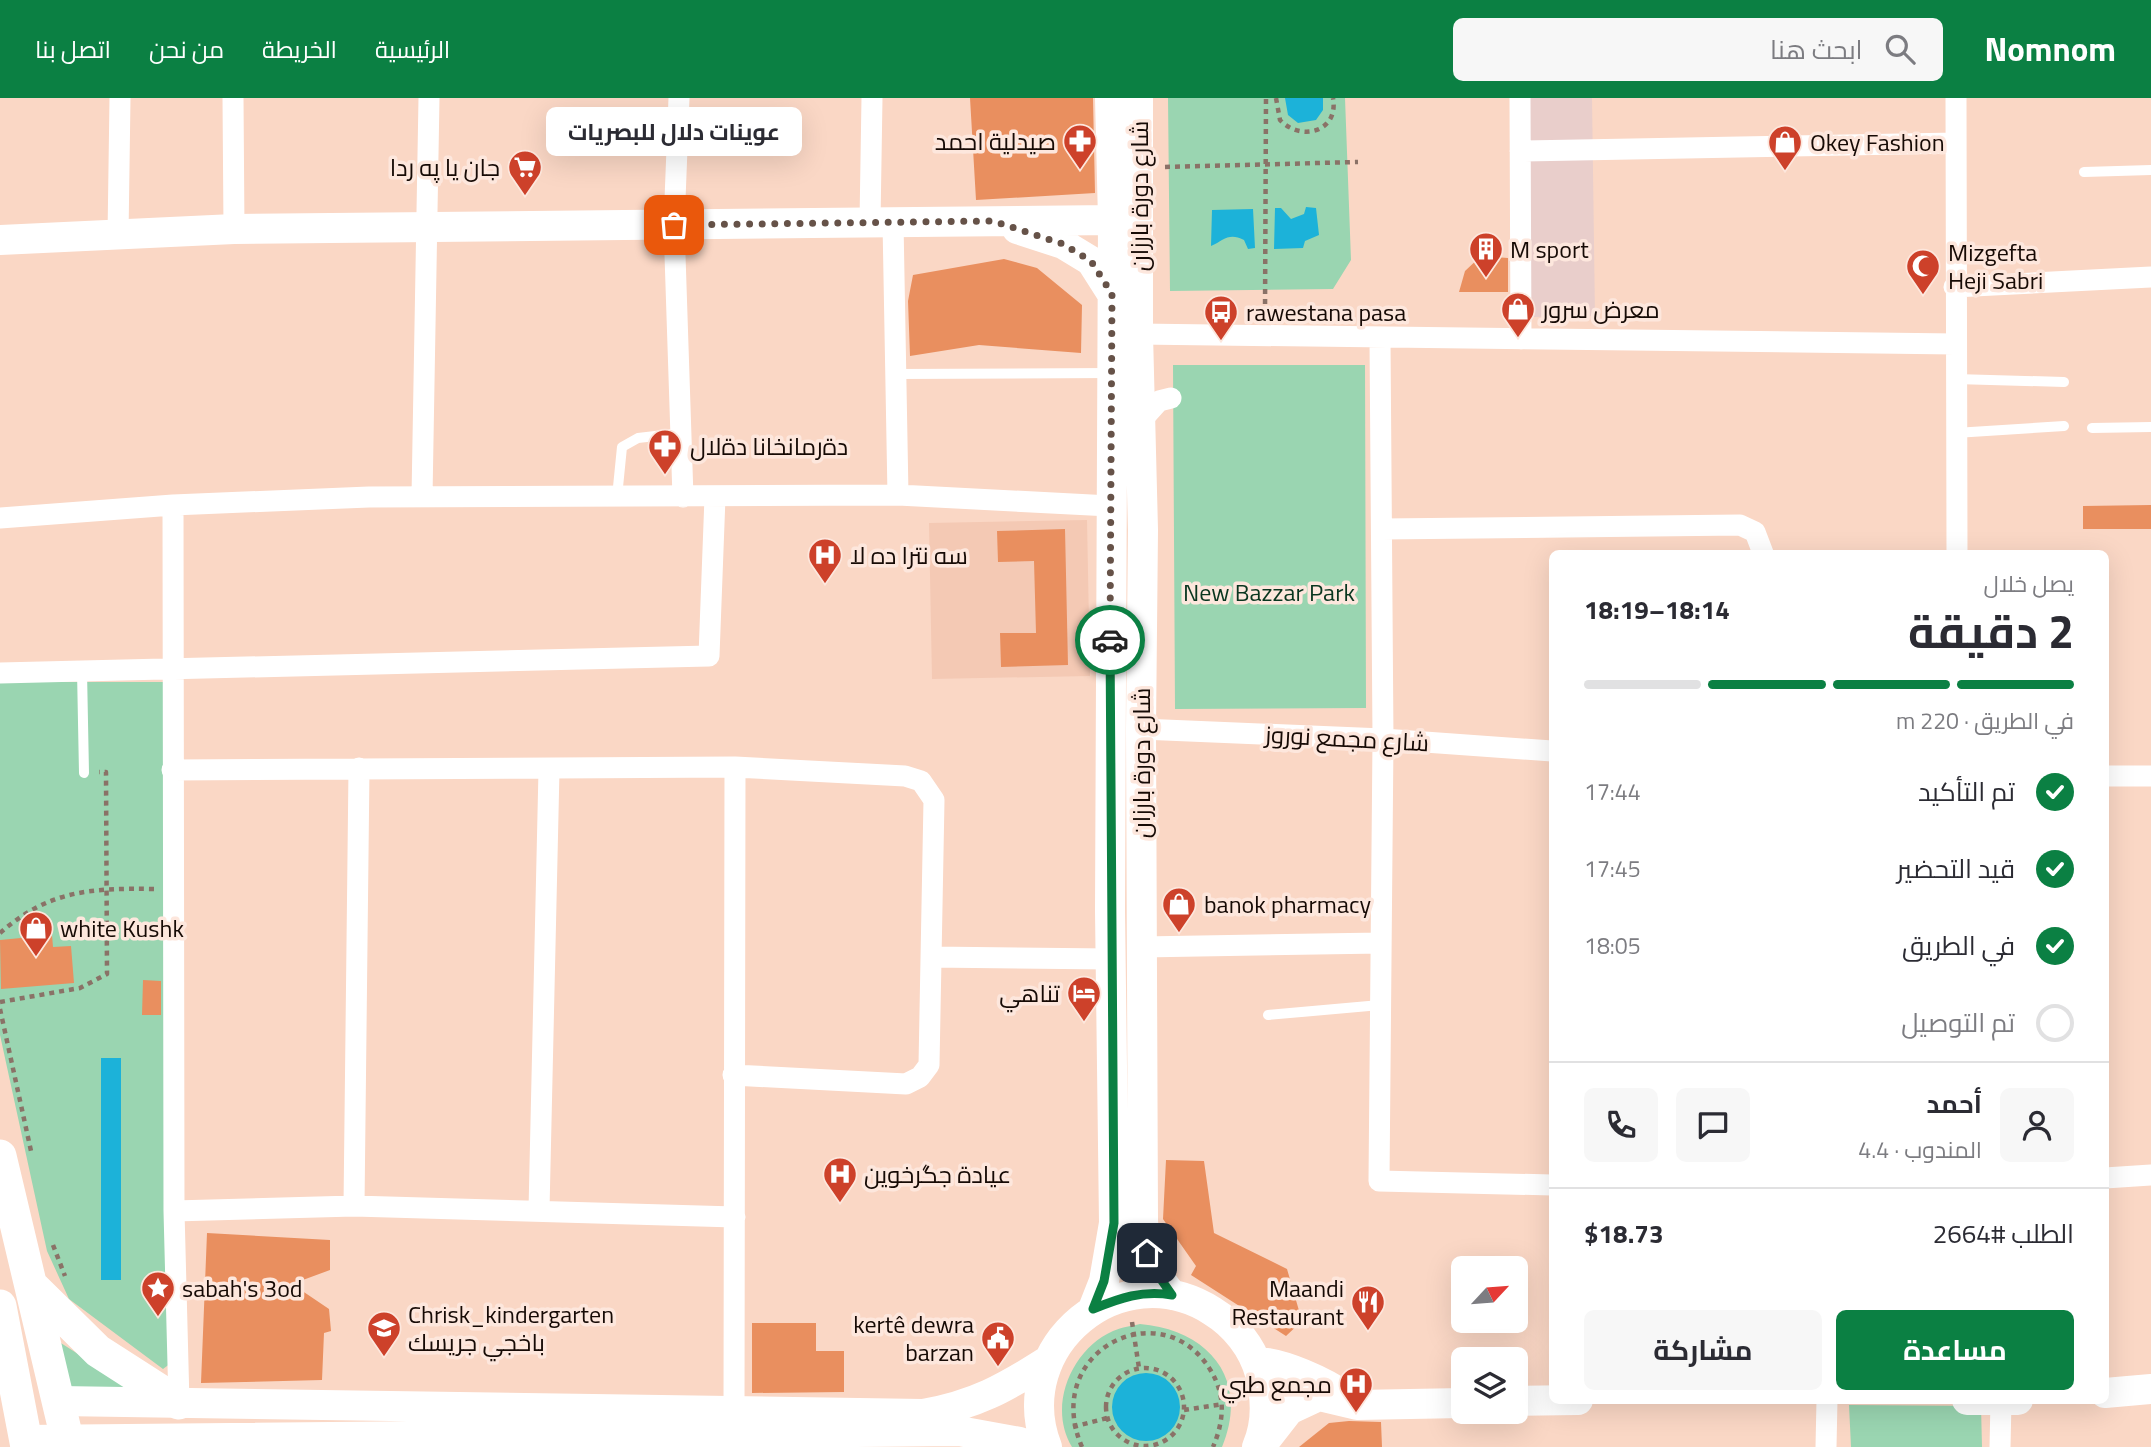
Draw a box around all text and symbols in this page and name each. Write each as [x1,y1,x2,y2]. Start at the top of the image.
search box [1453,18,1943,81]
text: Nomnom [1985,24,2116,74]
text: ابحث هنا [1770,30,1863,69]
icon: search [1881,30,1919,68]
text: اتصل بنا [35,31,111,67]
text: من نحن [149,31,224,67]
text: الخريطة [262,31,337,67]
text: الرئيسية [375,31,450,67]
callout: عوينات دلال للبصريات [546,106,802,155]
text: عوينات دلال للبصريات [568,114,780,149]
street label: شارع دورة بارزان [1121,121,1157,271]
pharmacy icon: صيدلية احمد [1061,122,1099,171]
place label: صيدلية احمد [935,123,1056,159]
shop icon: Okey Fashion [1766,123,1804,172]
place label: Okey Fashion [1810,124,1945,160]
supermarket icon: جان يا په ردا [506,148,544,197]
place label: جان يا په ردا [390,149,500,185]
pin [644,195,704,255]
icon: bag [655,206,693,244]
building icon: M sport [1467,230,1505,279]
place label: M sport [1510,231,1589,267]
place label: Mizgefta Heji Sabri [1948,234,2043,298]
mosque icon: Mizgefta Heji Sabri [1904,247,1942,296]
shop icon: معرض سرور [1499,290,1537,339]
place label: معرض سرور [1540,291,1660,327]
bus stop icon: rawestana pasa [1202,293,1240,342]
place label: rawestana pasa [1246,294,1406,330]
pharmacy icon: دةرمانخانا دةلال [646,427,684,476]
place label: دةرمانخانا دةلال [690,428,848,464]
hospital icon: سه نترا ده لا [806,536,844,585]
place label: سه نترا ده لا [850,537,968,573]
text: يصل خلال [1984,566,2074,601]
park label: New Bazzar Park [1183,574,1355,610]
text: 18:14–18:19 [1584,590,1730,629]
text: 2 دقيقة [1908,596,2074,666]
courier [1075,605,1145,675]
icon: car [1091,621,1129,659]
street label: شارع دورة بارزان [1123,688,1159,838]
text: في الطريق · 220 m [1896,703,2074,738]
street label: شارع مجمع نوروز [1262,716,1430,760]
text: تم التأكيد [1918,772,2015,811]
icon: check [2036,773,2074,811]
text: 17:44 [1584,774,1641,809]
text: قيد التحضير [1897,849,2015,888]
icon: check [2036,850,2074,888]
text: 17:45 [1584,851,1641,886]
shop icon: banok pharmacy [1160,885,1198,934]
place label: banok pharmacy [1204,886,1371,922]
shop icon: white Kushk [17,909,55,958]
place label: white Kushk [60,910,184,946]
text: في الطريق [1902,926,2015,965]
icon: check [2036,927,2074,965]
text: 18:05 [1584,928,1641,963]
hotel icon: تناهي [1065,974,1103,1023]
place label: تناهي [999,975,1061,1013]
text: تم التوصيل [1901,1003,2015,1042]
text: أحمد [1926,1084,1982,1123]
button: phone [1584,1088,1658,1162]
button: chat [1676,1088,1750,1162]
button: person [2000,1088,2074,1162]
text: المندوب · 4.4 [1858,1132,1982,1167]
hospital icon: عيادة جگرخوين [821,1155,859,1204]
place label: عيادة جگرخوين [864,1156,1011,1192]
text: $18.73 [1584,1214,1663,1253]
text: الطلب #2664 [1933,1214,2074,1253]
pin [1117,1223,1177,1283]
icon: home [1128,1234,1166,1272]
north arrow [1451,1256,1528,1334]
map controls [1451,1256,1528,1424]
place icon: sabah's 3od [139,1269,177,1318]
place label: sabah's 3od [182,1270,303,1306]
place label: Maandi Restaurant [1231,1270,1345,1334]
restaurant icon: Maandi Restaurant [1349,1283,1387,1332]
place label: Chrisk_kindergarten باخجي جريسك [408,1296,614,1362]
place label: kertê dewra barzan [853,1306,974,1370]
school or university icon: Chrisk_kindergarten باخجي جريسك [365,1309,403,1358]
button: مشاركة [1584,1310,1822,1390]
button: مساعدة [1836,1310,2074,1390]
public building icon: kertê dewra barzan [979,1319,1017,1368]
button: layers [1451,1347,1528,1424]
hospital icon: مجمع طبي [1337,1365,1375,1414]
place label: مجمع طبي [1221,1366,1332,1404]

